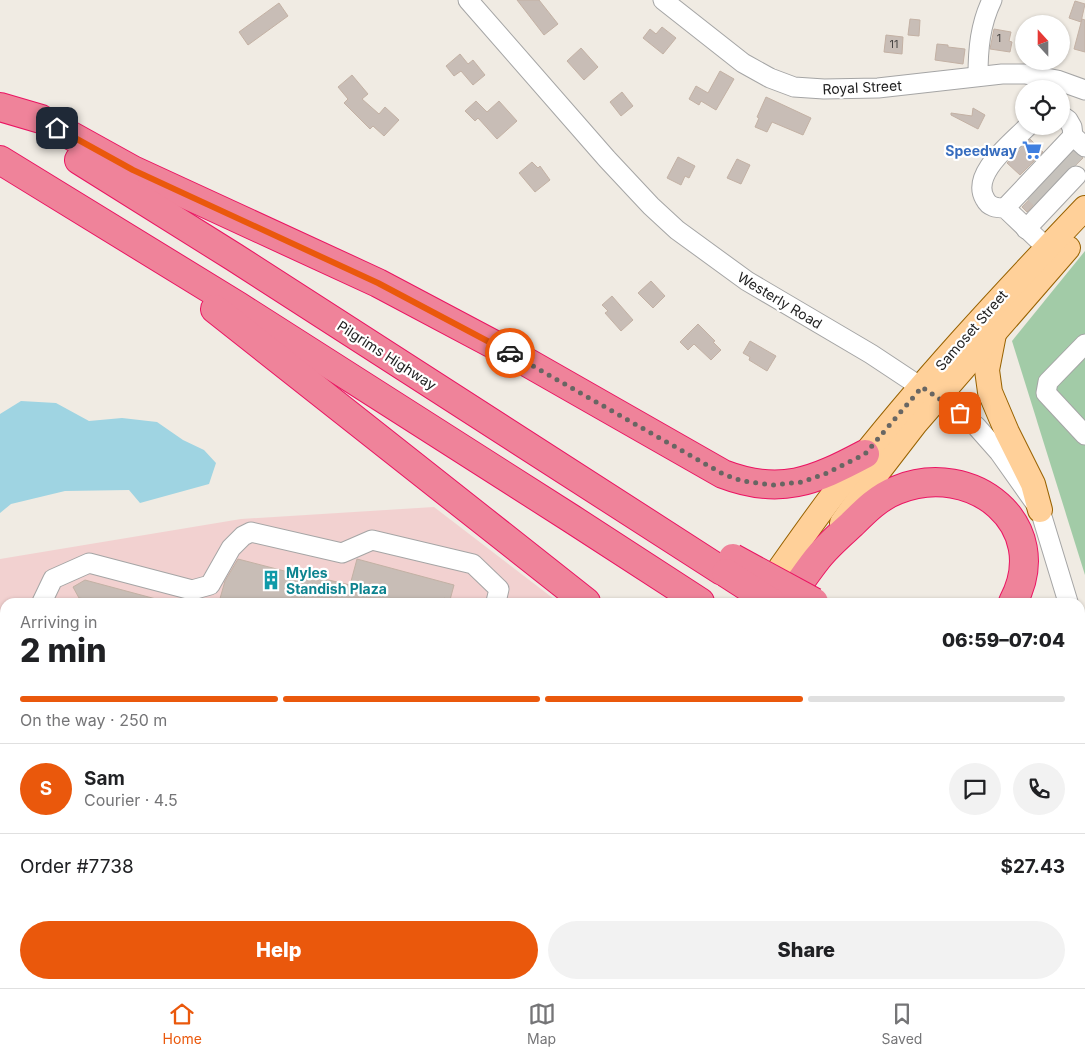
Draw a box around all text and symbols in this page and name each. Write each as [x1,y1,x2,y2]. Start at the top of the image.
north arrow [1015,15,1070,70]
map controls [1015,15,1070,135]
house number: 1 [997,31,1001,45]
house number: 11 [890,37,898,51]
street label: Royal Street [822,76,903,98]
button: locate [1015,80,1070,135]
pin [36,107,78,149]
icon: home [43,114,71,142]
supermarket icon: Speedway [1021,139,1043,161]
place label: Speedway [945,142,1018,159]
street label: Westerly Road [735,268,825,332]
street label: Samoset Street [931,286,1011,374]
street label: Pilgrims Highway [334,317,440,393]
courier [485,328,535,378]
icon: car [496,339,524,367]
pin [939,392,981,434]
icon: bag [946,399,974,427]
place label: Myles Standish Plaza [286,564,387,597]
building icon: Myles Standish Plaza [260,569,282,591]
text: Arriving in [20,612,97,632]
text: 06:59–07:04 [942,629,1065,652]
text: 2 min [20,631,106,670]
text: On the way · 250 m [20,710,167,730]
button: chat [949,763,1001,815]
button: phone [1013,763,1065,815]
text: Sam [84,767,125,790]
text: S [40,777,52,800]
text: Courier · 4.5 [84,790,178,810]
text: Order #7738 [20,855,134,878]
text: $27.43 [1000,855,1065,878]
button: Help [20,921,538,979]
button: Share [548,921,1065,979]
tab: Home [163,1000,202,1047]
tab: Map [527,1000,556,1047]
tab: Saved [881,1000,922,1047]

